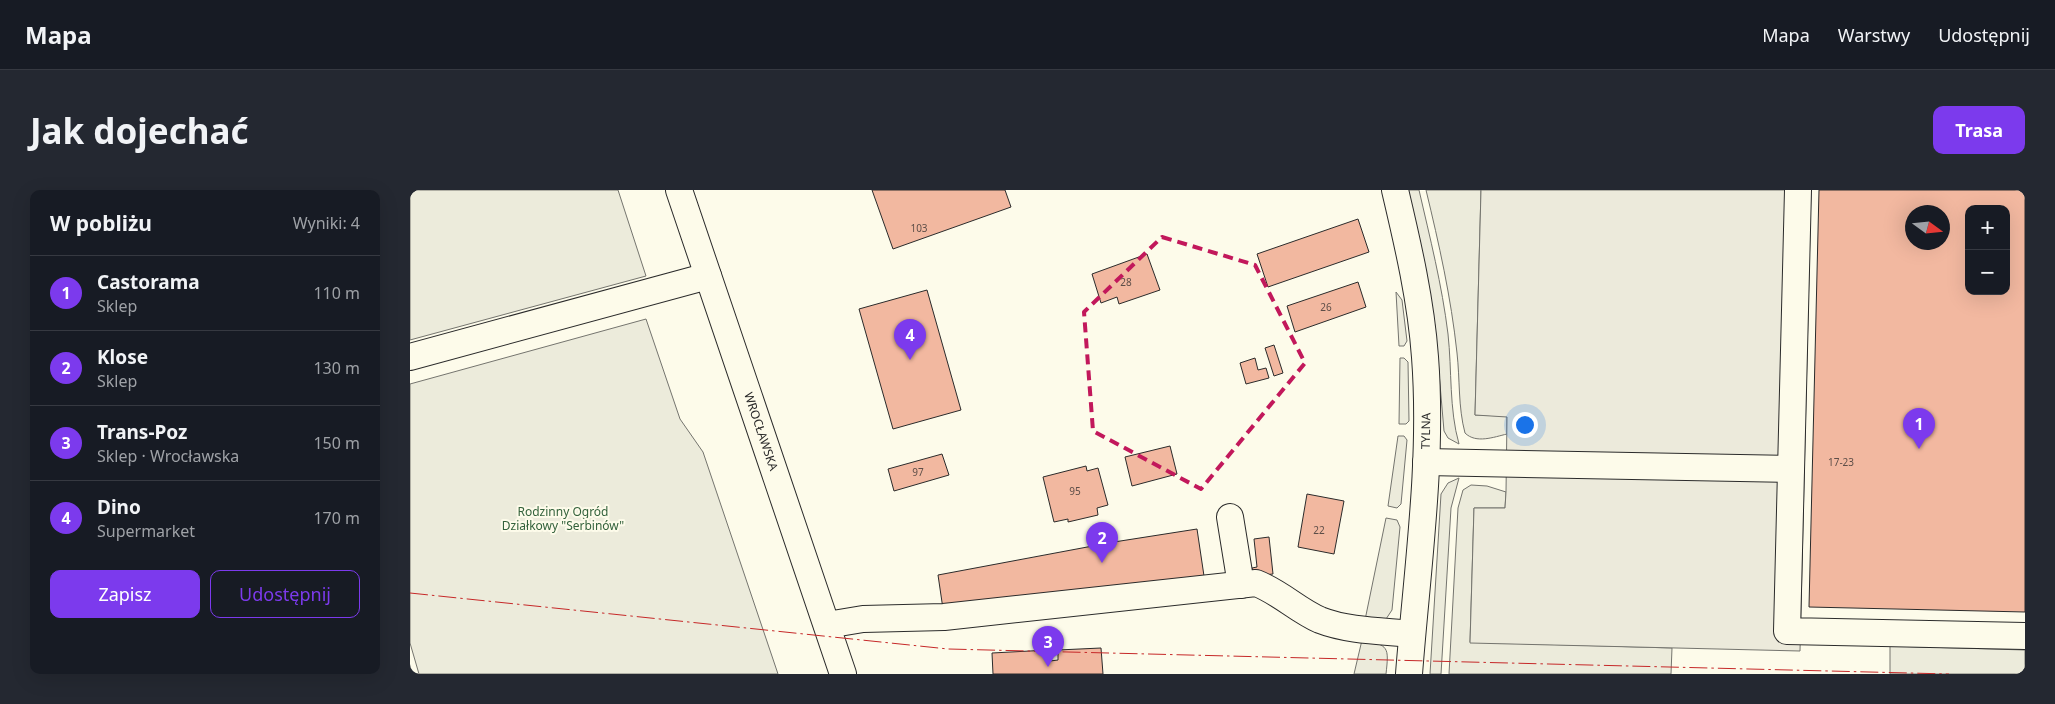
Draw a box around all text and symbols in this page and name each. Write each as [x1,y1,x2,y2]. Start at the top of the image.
text: Mapa [25,18,92,51]
text: Mapa [1762,23,1810,47]
text: Warstwy [1838,23,1910,47]
text: Udostępnij [1938,23,2030,47]
button: Trasa [1933,106,2025,154]
text: Jak dojechać [30,107,249,154]
north arrow [1905,205,1950,250]
map controls [1965,205,2010,295]
button: + [1965,205,2010,250]
text: W pobliżu [50,209,152,237]
text: Wyniki: 4 [293,212,360,234]
house number: 103 [910,221,928,235]
button: − [1965,250,2010,295]
text: Castorama [97,269,200,295]
house number: 28 [1120,275,1132,289]
text: 1 [61,282,71,304]
text: 110 m [313,282,360,304]
text: Sklep [97,295,137,317]
house number: 26 [1320,300,1332,314]
pin: 4 [894,319,926,360]
text: Klose [97,344,148,370]
text: 2 [61,357,71,379]
text: 130 m [313,357,360,379]
text: Sklep [97,370,137,392]
street label: WROCŁAWSKA [740,390,783,473]
pin: 1 [1903,408,1935,449]
street label: TYLNA [1417,412,1434,449]
your location [1512,412,1538,438]
text: Trans-Poz [97,419,187,445]
text: 3 [61,432,71,454]
text: 150 m [313,432,360,454]
text: Sklep · Wrocławska [97,445,239,467]
house number: 17-23 [1828,455,1854,469]
house number: 97 [912,465,924,479]
house number: 95 [1069,484,1081,498]
text: Dino [97,494,141,520]
park label: Rodzinny Ogród Działkowy "Serbinów" [502,503,624,534]
text: 4 [61,507,71,529]
text: 170 m [313,507,360,529]
text: Supermarket [97,520,195,542]
pin: 2 [1086,522,1118,563]
house number: 22 [1313,523,1325,537]
button: Zapisz [50,570,200,618]
button: Udostępnij [210,570,360,618]
pin: 3 [1032,626,1064,667]

